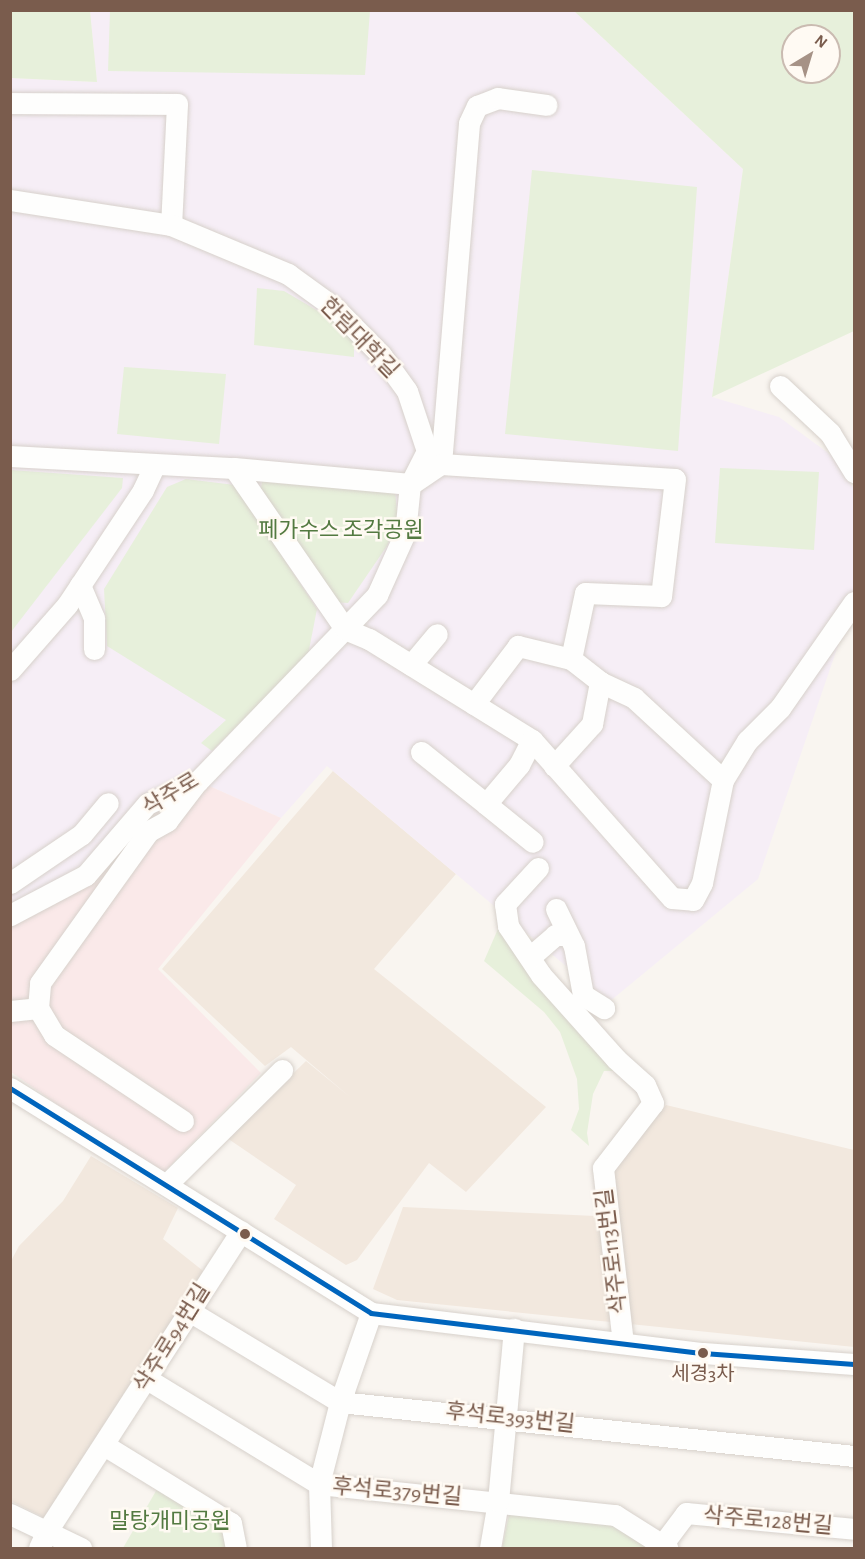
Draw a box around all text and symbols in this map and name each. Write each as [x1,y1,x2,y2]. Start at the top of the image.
north arrow [781,24,841,84]
text: N [812,32,830,51]
street label: 한림대학길 [314,292,404,384]
park label: 페가수스 조각공원 [258,518,424,544]
street label: 삭주로 [138,767,204,821]
street label: 삭주로113번길 [591,1187,633,1315]
unlabelled marker [239,1228,251,1240]
street label: 삭주로94번길 [128,1279,216,1397]
marker: 세경3차 [697,1347,709,1359]
place label: 세경3차 [671,1362,735,1386]
street label: 후석로393번길 [444,1398,576,1438]
street label: 후석로379번길 [331,1473,463,1511]
street label: 삭주로128번길 [702,1502,834,1540]
park label: 말탕개미공원 [109,1509,231,1535]

